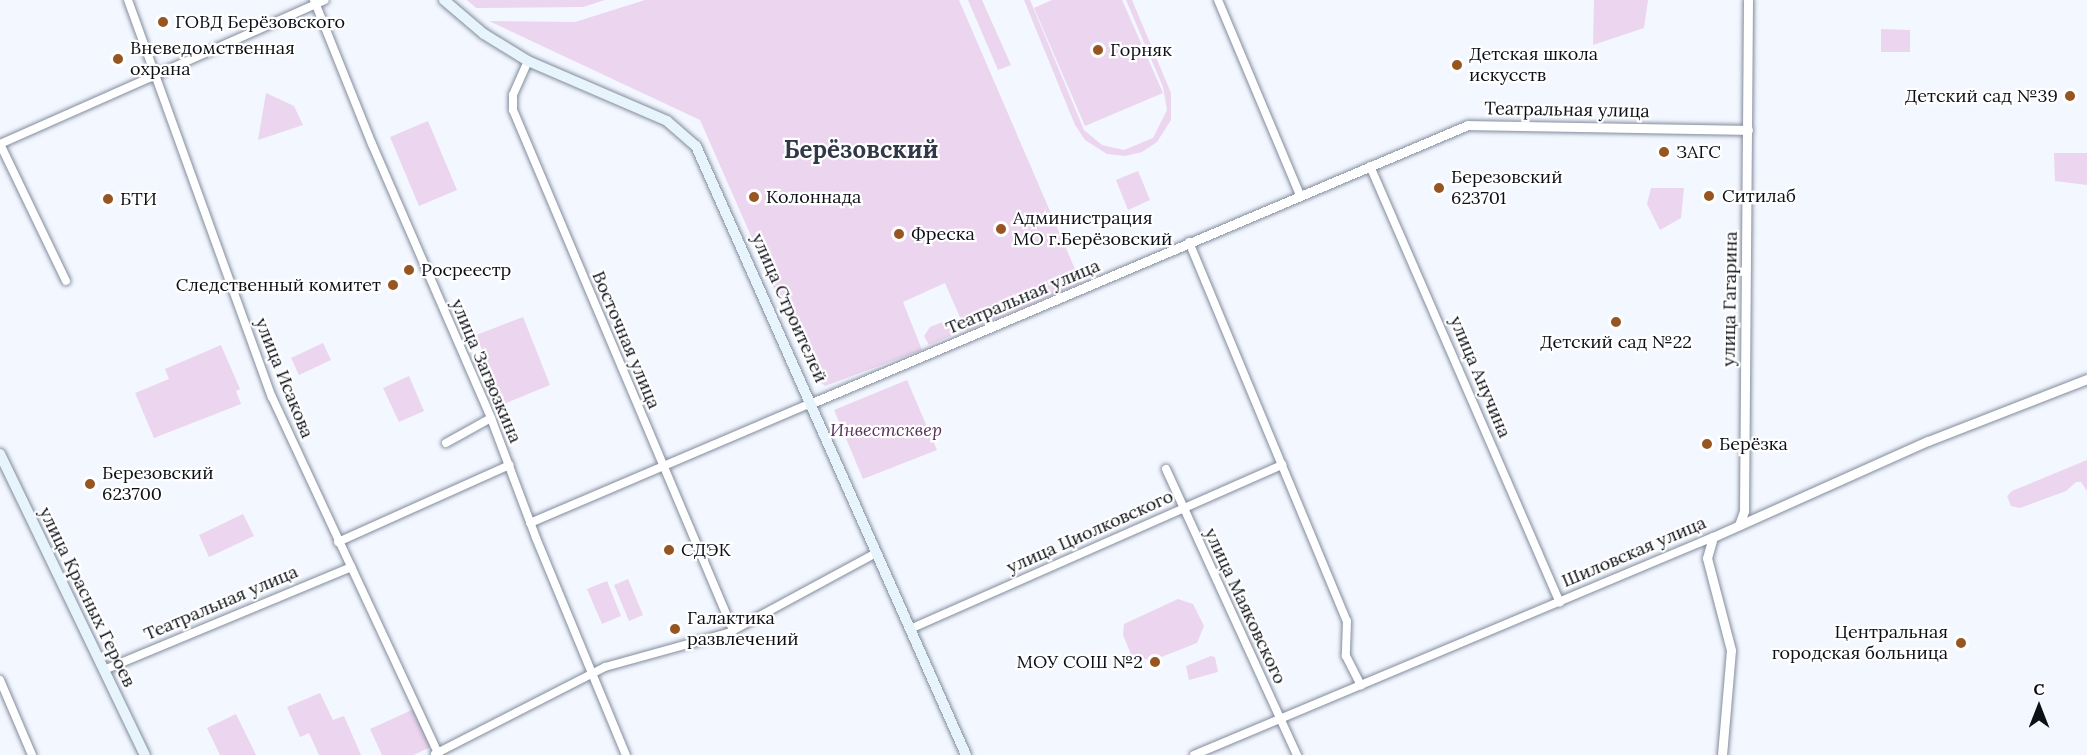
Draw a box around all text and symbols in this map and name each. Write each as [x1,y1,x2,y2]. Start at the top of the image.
place label: ГОВД Берёзовского [175,11,345,33]
marker: ГОВД Берёзовского [156,15,170,29]
place label: Вневедомственная охрана [130,38,295,80]
place label: Горняк [1110,39,1172,61]
marker: Горняк [1091,43,1105,57]
place label: Детская школа искусств [1469,44,1598,86]
marker: Вневедомственная охрана [111,52,125,66]
marker: Детская школа искусств [1450,58,1464,72]
place label: Детский сад №39 [1905,85,2058,107]
marker: Детский сад №39 [2063,89,2077,103]
street label: Театральная улица [1484,98,1650,122]
district label: Берёзовский [784,136,938,164]
place label: ЗАГС [1676,141,1721,163]
marker: ЗАГС [1657,145,1671,159]
place label: Березовский 623701 [1451,167,1562,210]
marker: Березовский 623701 [1432,181,1446,195]
place label: Ситилаб [1722,185,1796,207]
place label: Колоннада [766,186,861,208]
marker: Ситилаб [1700,187,1718,205]
place label: БТИ [120,188,157,210]
marker: Колоннада [747,190,761,204]
marker: БТИ [101,192,115,206]
place label: Администрация МО г.Берёзовский [1013,208,1172,250]
marker: Администрация МО г.Берёзовский [994,222,1008,236]
place label: Фреска [911,223,975,245]
marker: Фреска [892,227,906,241]
street label: улица Строителей [746,230,832,386]
street label: улица Гагарина [1718,231,1742,367]
street label: Театральная улица [943,255,1103,339]
place label: Росреестр [421,259,511,281]
marker: Росреестр [402,263,416,277]
street label: Восточная улица [587,268,665,412]
place label: Следственный комитет [176,274,381,296]
marker: Следственный комитет [386,278,400,292]
street label: улица Загвозкина [446,296,526,446]
street label: улица Анучина [1445,313,1515,441]
street label: улица Исакова [250,315,318,441]
marker: Детский сад №22 [1609,315,1623,329]
place label: Детский сад №22 [1540,331,1692,353]
park label: Инвестсквер [830,419,942,441]
place label: Берёзка [1719,433,1788,455]
marker: Берёзка [1700,437,1714,451]
place label: Березовский 623700 [102,463,213,506]
marker: Березовский 623700 [83,477,97,491]
street label: улица Циолковского [1003,486,1177,578]
street label: улица Красных Героев [34,504,140,690]
street label: Шиловская улица [1559,512,1709,592]
street label: улица Маяковского [1199,525,1291,687]
place label: СДЭК [681,539,731,561]
marker: СДЭК [662,543,676,557]
street label: Театральная улица [141,561,301,645]
place label: Галактика развлечений [687,608,799,650]
marker: Галактика развлечений [668,622,682,636]
place label: Центральная городская больница [1772,622,1948,664]
marker: Центральная городская больница [1952,634,1970,652]
place label: МОУ СОШ №2 [1016,651,1143,673]
marker: МОУ СОШ №2 [1148,655,1162,669]
north arrow [2009,677,2069,737]
text: С [2033,679,2045,699]

